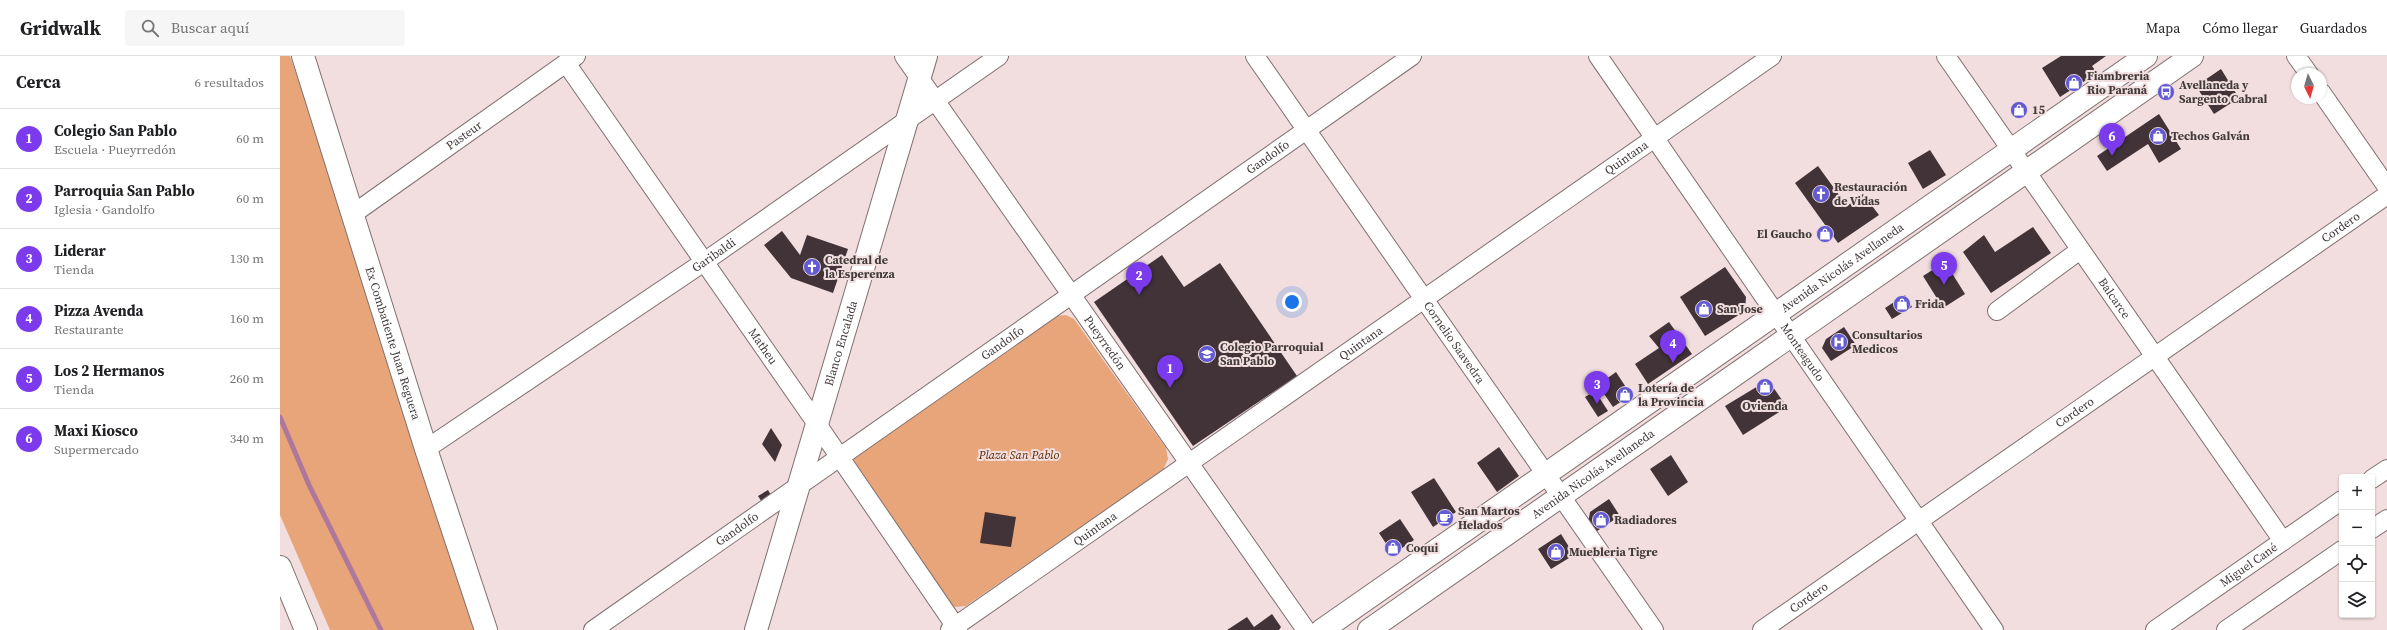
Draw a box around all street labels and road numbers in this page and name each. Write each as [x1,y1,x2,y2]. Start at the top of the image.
street label: Pasteur [443,117,485,154]
street label: Gandolfo [1243,136,1293,178]
street label: Quintana [1601,136,1652,178]
street label: Cordero [2318,208,2363,246]
street label: Avenida Nicolás Avellaneda [1778,219,1908,316]
street label: Garibaldi [689,234,739,276]
street label: Ex Combatiente Juan Reguera [361,265,425,423]
street label: Balcarce [2095,275,2134,322]
street label: Blanco Encalada [821,298,861,388]
street label: Cornelio Saavedra [1420,298,1489,388]
street label: Pueyrredón [1080,312,1129,373]
street label: Monteagudo [1777,320,1828,385]
street label: Gandolfo [978,322,1027,364]
street label: Quintana [1336,322,1386,364]
street label: Matheu [745,325,781,368]
street label: Cordero [2052,393,2098,431]
street label: Avenida Nicolás Avellaneda [1528,425,1658,522]
street label: Quintana [1070,507,1121,549]
street label: Gandolfo [712,508,762,550]
street label: Miguel Cané [2217,539,2281,591]
street label: Cordero [1786,578,1832,616]

